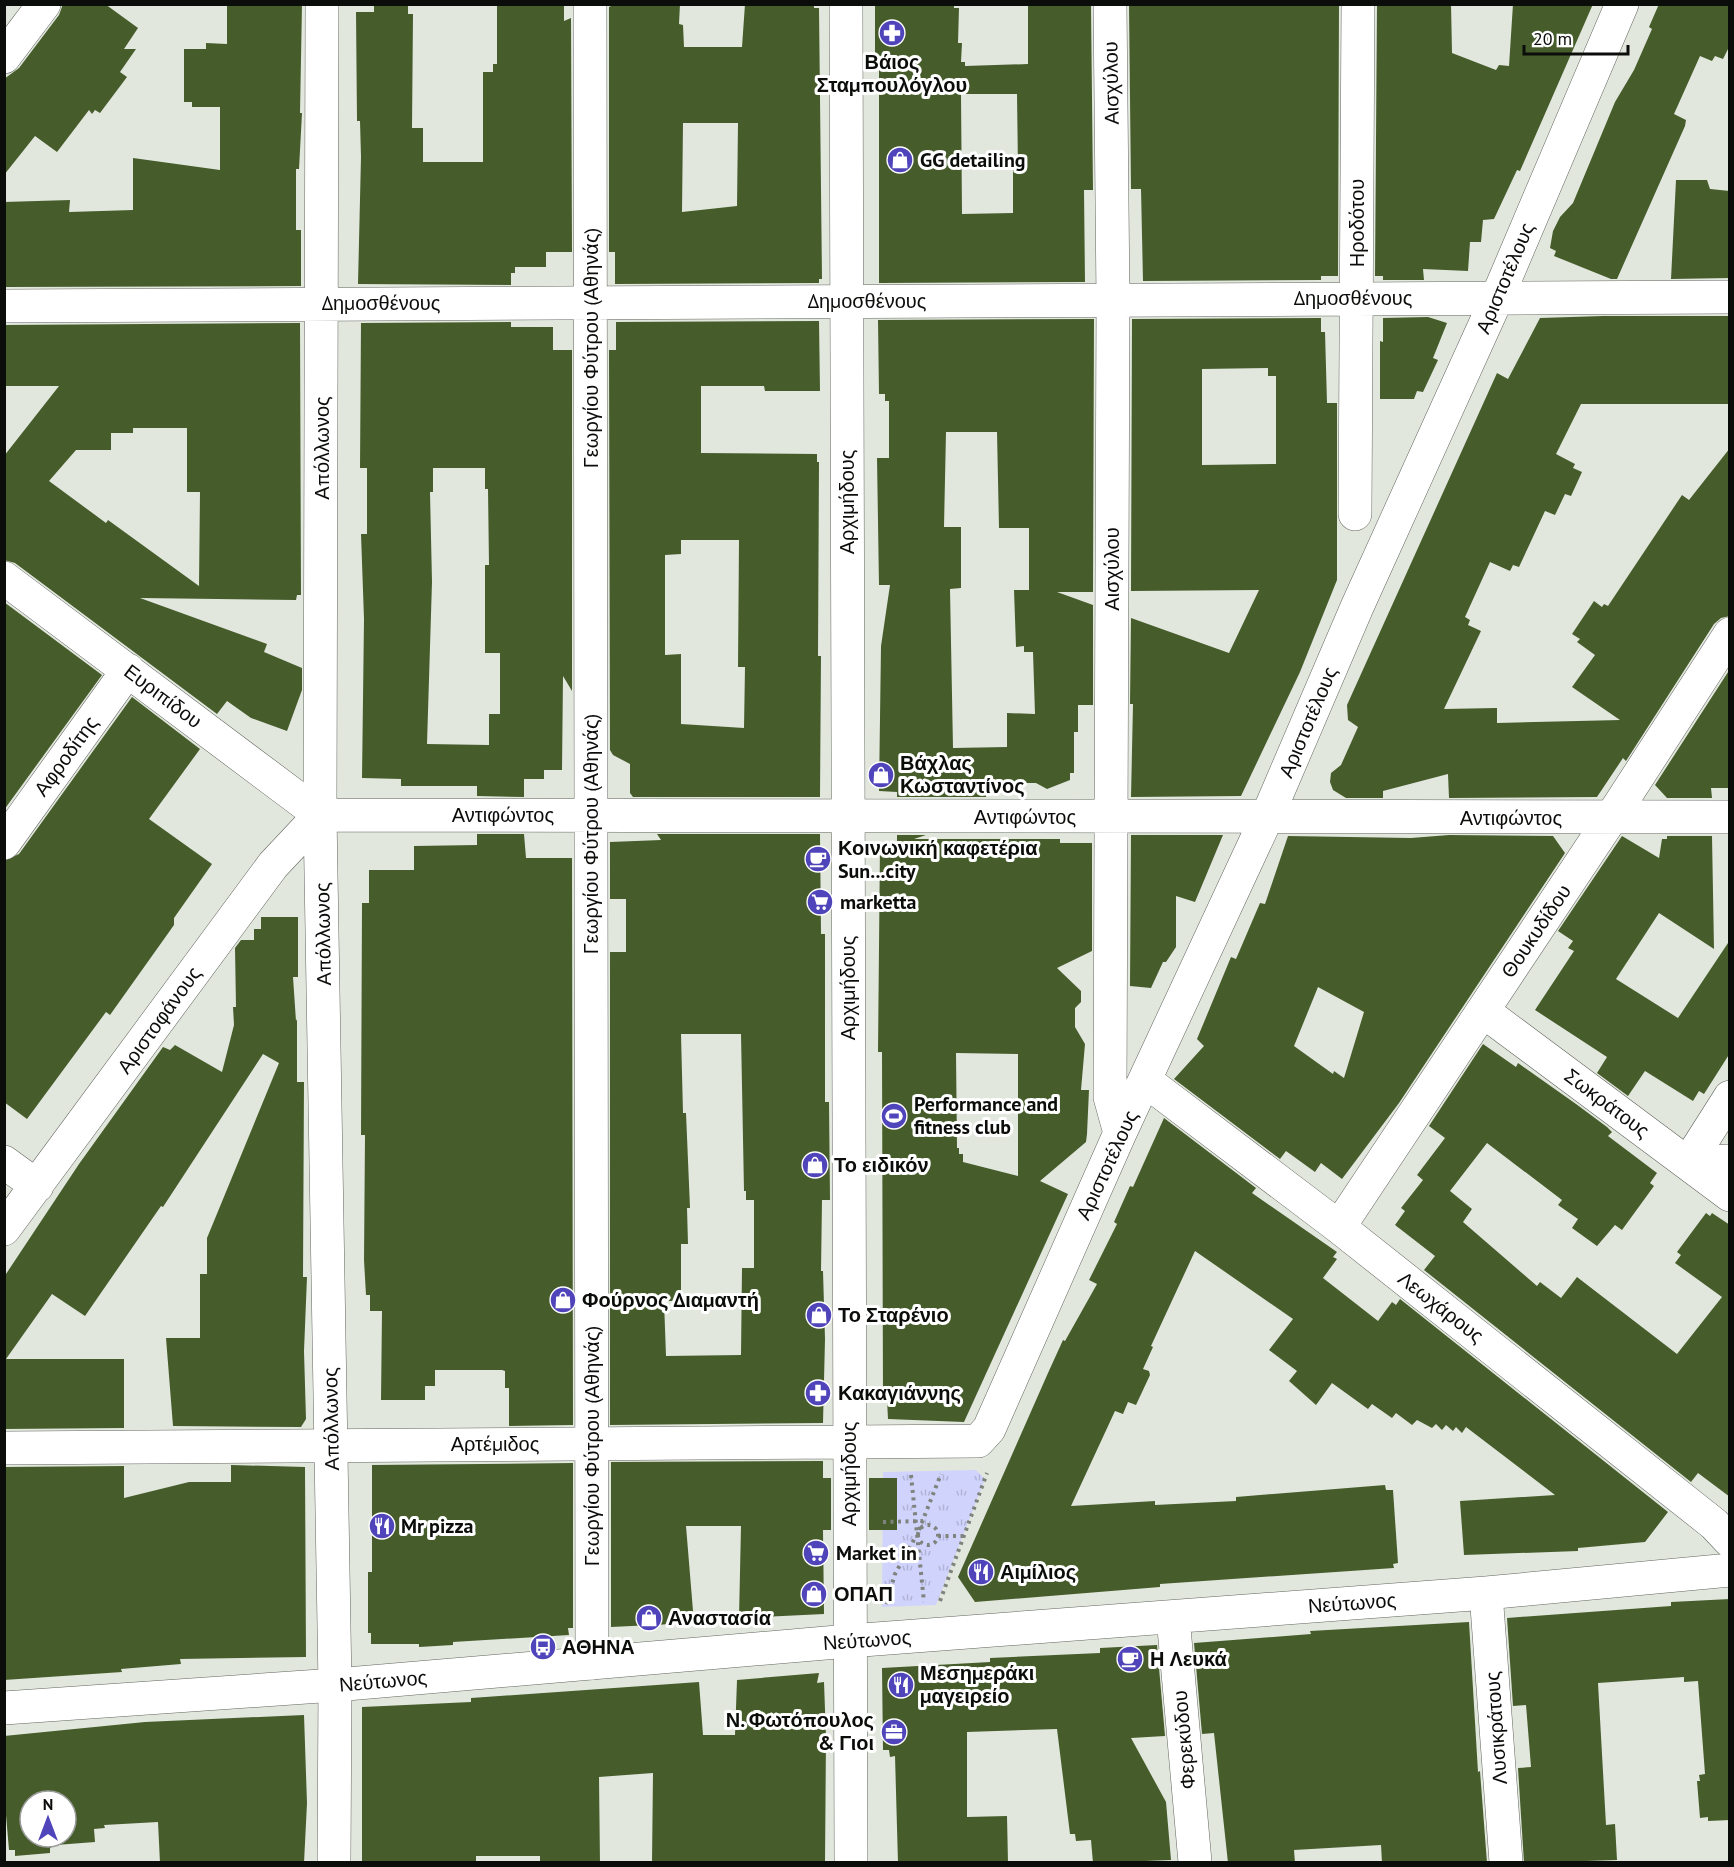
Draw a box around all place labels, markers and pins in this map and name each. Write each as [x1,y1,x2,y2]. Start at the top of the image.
pharmacy icon: Βάιος Σταμπουλόγλου [877,18,907,48]
place label: Βάιος Σταμπουλόγλου [817,49,967,98]
shop icon: GG detailing [885,145,915,175]
place label: GG detailing [920,147,1026,173]
place label: Βάχλας Κωσταντίνος [900,750,1025,799]
shop icon: Βάχλας Κωσταντίνος [866,760,896,790]
place label: Κοινωνική καφετέρια Sun...city [838,835,1038,884]
cafe icon: Κοινωνική καφετέρια Sun...city [803,844,833,874]
supermarket icon: marketta [805,887,835,917]
place label: marketta [840,889,917,915]
place label: Performance and fitness club [914,1091,1058,1140]
sports icon: Performance and fitness club [879,1101,909,1131]
shop icon: Το ειδικόν [800,1150,830,1180]
place label: Το ειδικόν [834,1152,929,1178]
shop icon: Φούρνος Διαμαντή [548,1285,578,1315]
place label: Φούρνος Διαμαντή [582,1287,759,1313]
shop icon: Το Σταρένιο [804,1300,834,1330]
place label: Το Σταρένιο [838,1302,949,1328]
pharmacy icon: Κακαγιάννης [803,1378,833,1408]
place label: Κακαγιάννης [838,1380,961,1406]
restaurant icon: Mr pizza [367,1511,397,1541]
place label: Mr pizza [401,1513,474,1539]
supermarket icon: Market in [801,1538,831,1568]
place label: Market in [836,1540,917,1566]
restaurant icon: Αιμίλιος [966,1557,996,1587]
place label: Αιμίλιος [1000,1559,1076,1585]
shop icon: ΟΠΑΠ [799,1579,829,1609]
place label: ΟΠΑΠ [834,1581,893,1607]
shop icon: Αναστασία [634,1603,664,1633]
place label: Αναστασία [668,1605,772,1631]
bus stop icon: ΑΘΗΝΑ [528,1632,558,1662]
place label: ΑΘΗΝΑ [562,1634,635,1660]
cafe icon: Η Λευκά [1115,1644,1145,1674]
place label: Η Λευκά [1150,1646,1227,1672]
place label: Μεσημεράκι μαγειρείο [920,1660,1034,1709]
restaurant icon: Μεσημεράκι μαγειρείο [886,1670,916,1700]
place label: Ν. Φωτόπουλος & Γιοι [726,1707,874,1756]
office icon: Ν. Φωτόπουλος & Γιοι [879,1717,909,1747]

